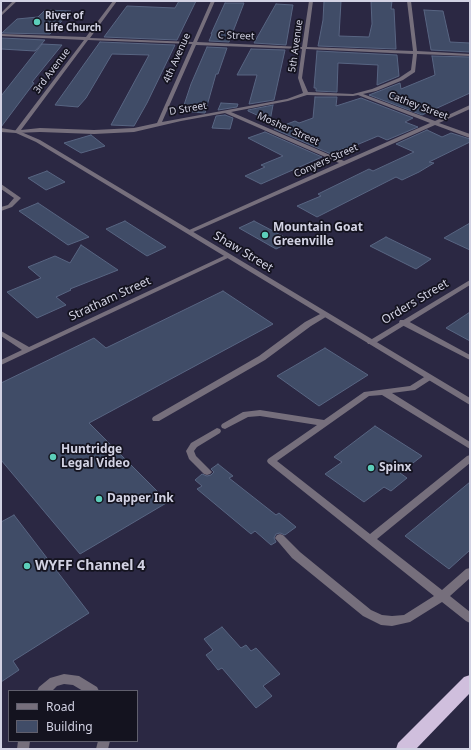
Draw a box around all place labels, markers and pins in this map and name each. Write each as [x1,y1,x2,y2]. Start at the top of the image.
place label: River of Life Church [45,10,101,34]
marker: River of Life Church [32,17,42,27]
place label: Mountain Goat Greenville [273,221,363,249]
marker: Mountain Goat Greenville [260,230,270,240]
place label: Huntridge Legal Video [61,443,130,471]
marker: Huntridge Legal Video [48,452,58,462]
place label: Spinx [379,461,412,475]
marker: Spinx [366,463,376,473]
place label: Dapper Ink [107,492,174,506]
marker: Dapper Ink [94,494,104,504]
place label: WYFF Channel 4 [35,558,145,574]
marker: WYFF Channel 4 [22,561,32,571]

